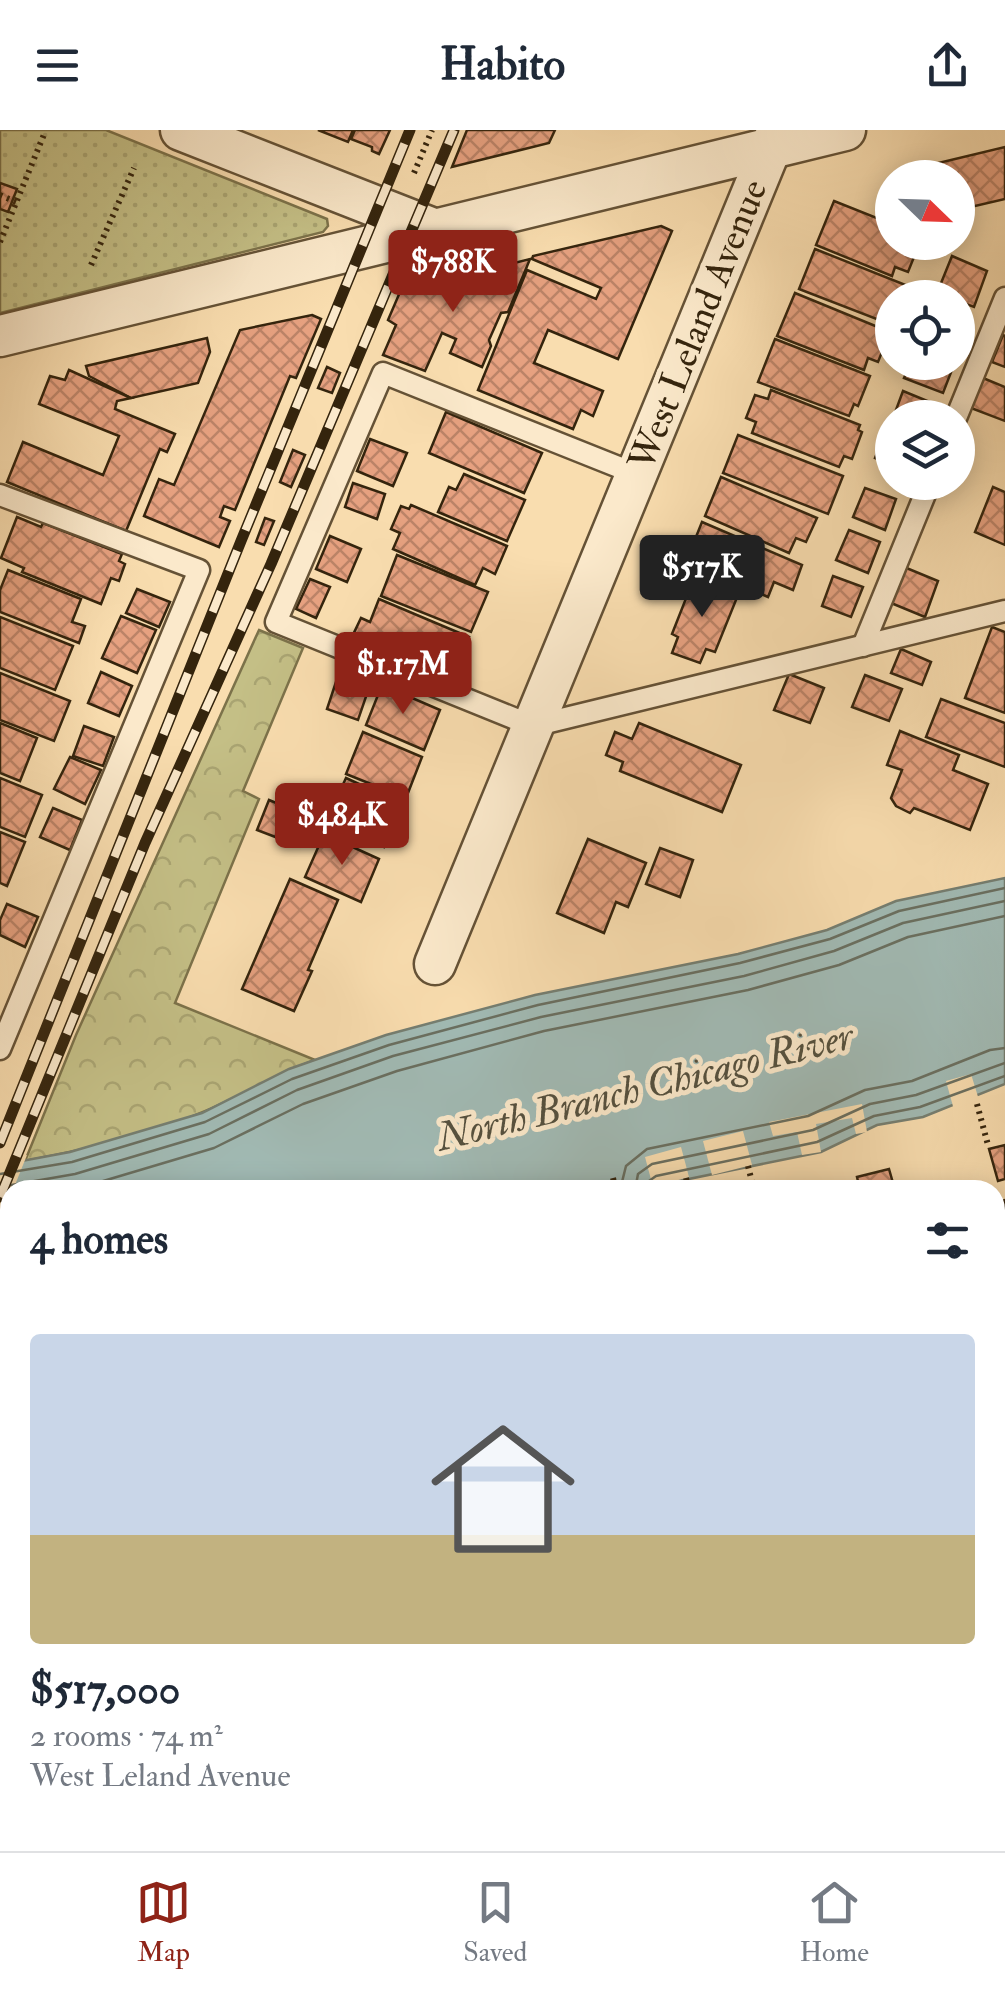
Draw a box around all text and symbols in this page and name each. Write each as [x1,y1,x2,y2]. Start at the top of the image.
text: Habito [440,37,565,93]
icon: menu [30,38,85,93]
icon: share [920,38,975,93]
north arrow [875,160,975,260]
map controls [875,160,975,500]
street label: West Leland Avenue [617,172,778,478]
pin: $788K [383,230,523,315]
text: $788K [410,242,496,282]
button: locate [875,280,975,380]
button: layers [875,400,975,500]
pin: $517K [632,535,772,620]
text: $517K [662,547,742,587]
pin: $1.17M [322,632,484,717]
text: $1.17M [357,644,449,684]
pin: $484K [272,783,412,868]
text: $484K [297,795,387,835]
water label: North Branch Chicago River [430,1010,860,1164]
icon: filters [920,1213,975,1268]
text: 4 homes [30,1214,168,1266]
icon: home [413,1399,593,1579]
text: $517,000 [30,1664,180,1716]
text: 2 rooms · 74 m² [30,1716,223,1756]
text: West Leland Avenue [30,1756,291,1796]
tab: Map [136,1875,191,1970]
tab: Saved [463,1875,527,1970]
tab: Home [799,1875,869,1970]

